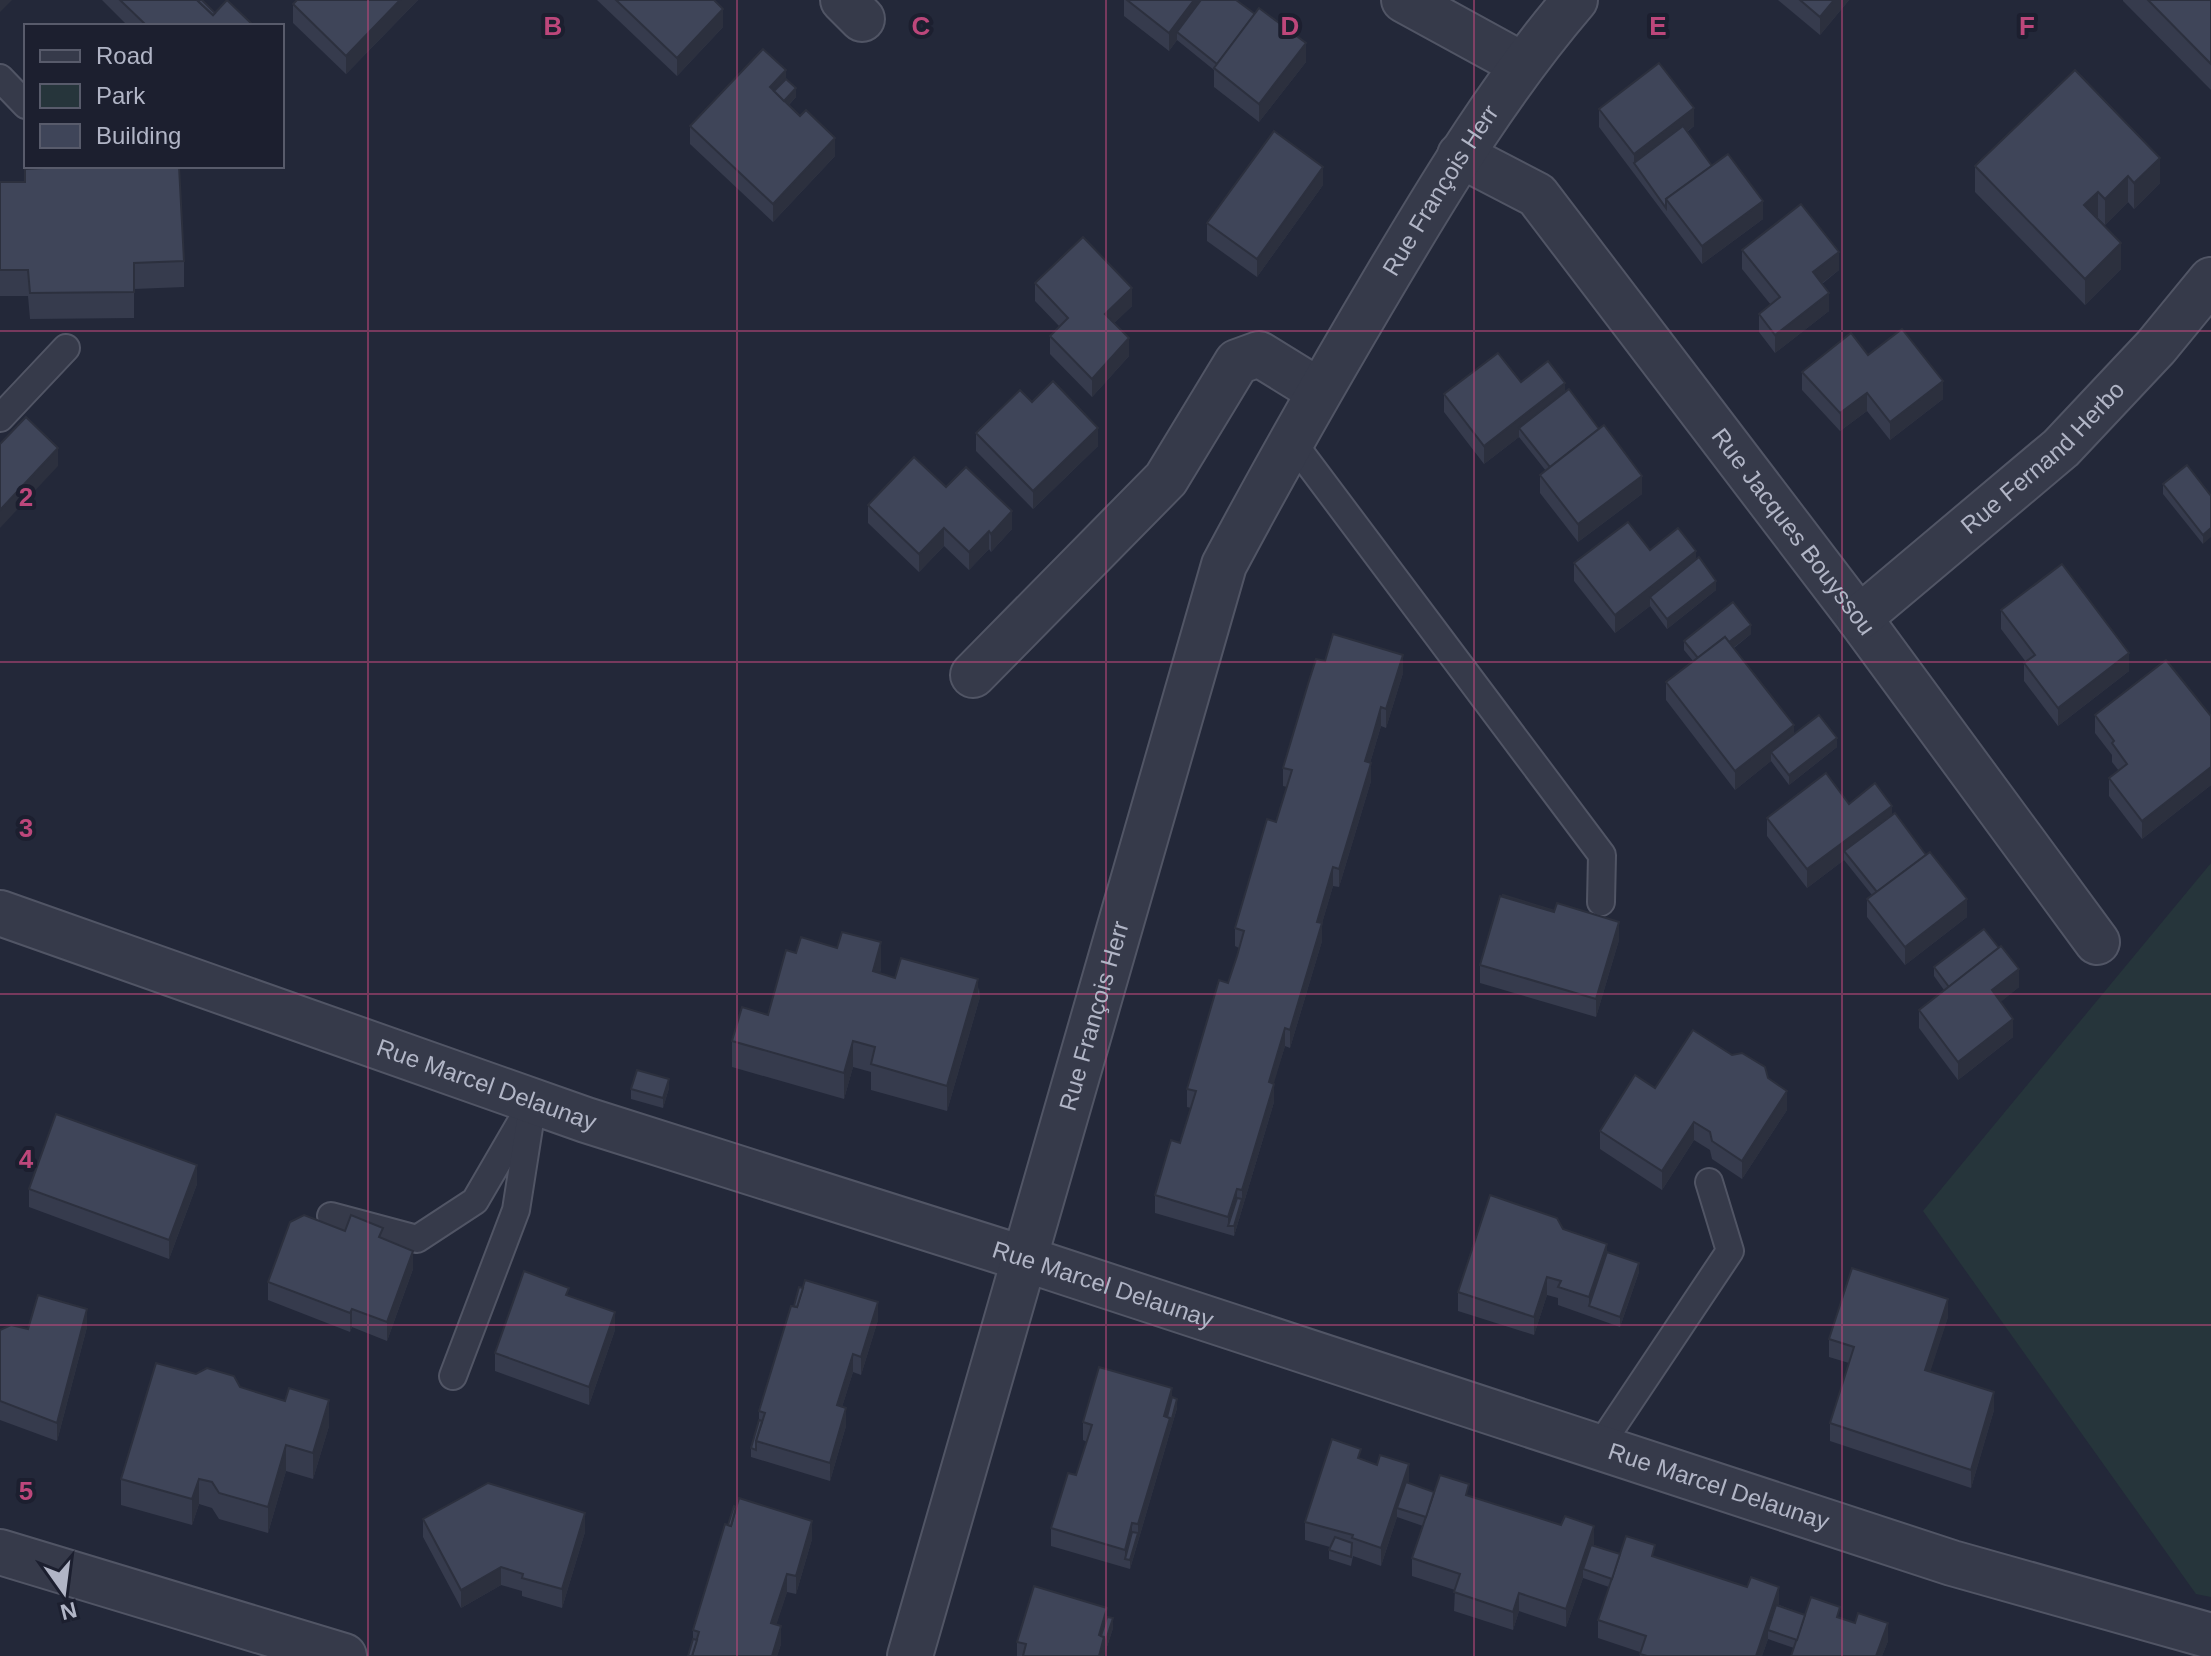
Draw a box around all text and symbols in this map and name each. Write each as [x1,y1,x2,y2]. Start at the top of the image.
text: B [544,11,562,41]
text: C [912,11,931,41]
text: D [1281,11,1299,41]
text: E [1649,11,1667,41]
text: F [2019,11,2035,41]
legend [24,24,284,168]
text: Road [96,42,153,69]
text: Park [96,82,146,109]
street label: Rue François Herr [1377,100,1504,280]
text: Building [96,122,181,149]
street label: Rue Fernand Herbo [1955,376,2129,539]
street label: Rue Jacques Bouyssou [1707,423,1881,640]
text: 2 [19,482,33,512]
text: 3 [19,813,33,843]
street label: Rue François Herr [1054,918,1134,1114]
street label: Rue Marcel Delaunay [373,1033,600,1135]
text: 4 [19,1144,34,1174]
street label: Rue Marcel Delaunay [989,1236,1217,1333]
street label: Rue Marcel Delaunay [1605,1437,1833,1535]
text: 5 [19,1476,33,1506]
north arrow [24,1552,104,1632]
text: N [58,1597,79,1625]

